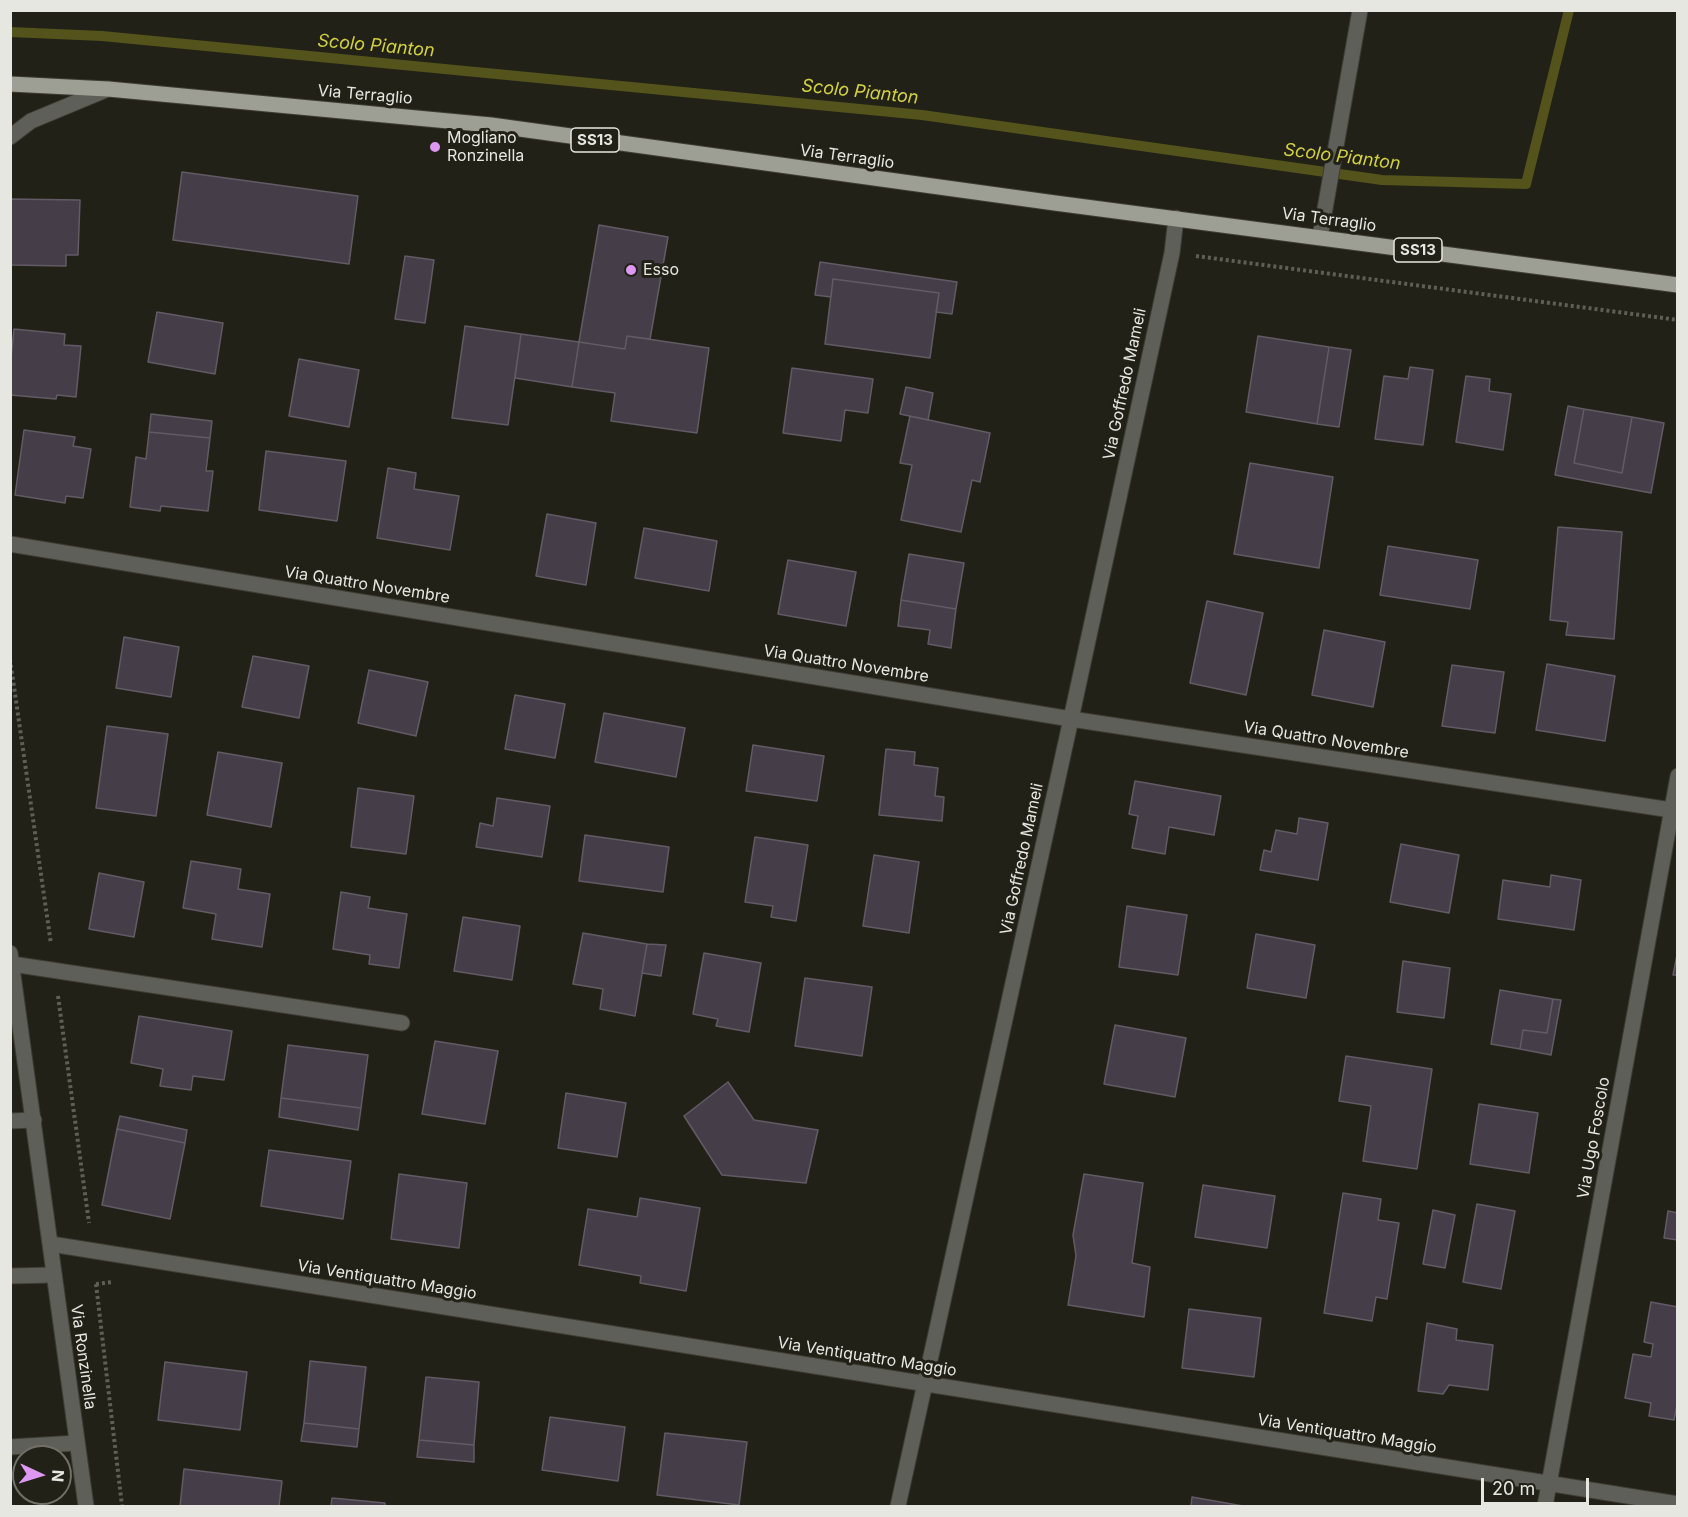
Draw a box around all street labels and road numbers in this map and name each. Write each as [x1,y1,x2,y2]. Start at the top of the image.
street label: Via Terraglio [317,81,413,109]
road number: SS13 [571,128,619,152]
street label: Via Terraglio [799,141,895,173]
street label: Via Terraglio [1281,204,1377,236]
road number: SS13 [1394,238,1442,262]
street label: Via Goffredo Mameli [1100,306,1150,462]
street label: Via Quattro Novembre [283,562,451,608]
street label: Via Quattro Novembre [762,641,930,687]
street label: Via Quattro Novembre [1242,717,1410,763]
street label: Via Goffredo Mameli [997,781,1047,937]
street label: Via Ugo Foscolo [1574,1076,1614,1200]
street label: Via Ventiquattro Maggio [296,1256,478,1304]
street label: Via Ronzinella [66,1303,100,1411]
street label: Via Ventiquattro Maggio [776,1333,958,1381]
street label: Via Ventiquattro Maggio [1256,1410,1438,1458]

